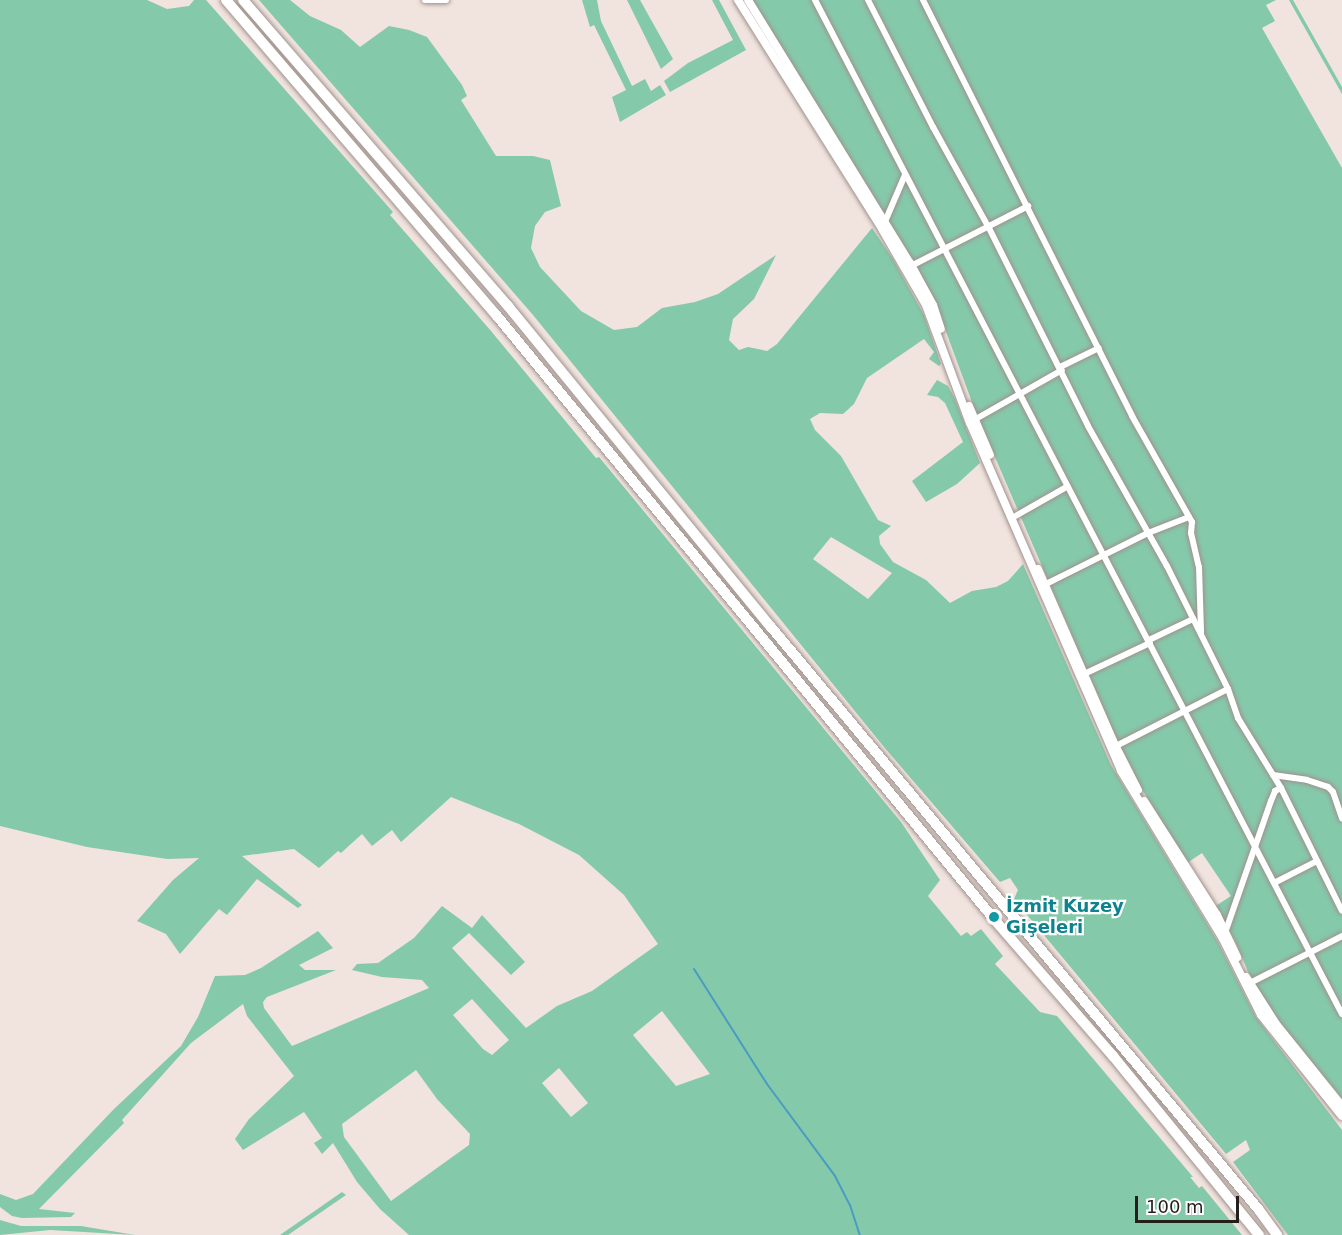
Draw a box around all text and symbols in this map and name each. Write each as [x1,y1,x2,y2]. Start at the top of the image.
place label: İzmit Kuzey Gişeleri [1006,896,1124,938]
marker: İzmit Kuzey Gişeleri [987,910,1001,924]
scale bar [1138,1184,1242,1222]
text: 100 m [1146,1196,1204,1217]

